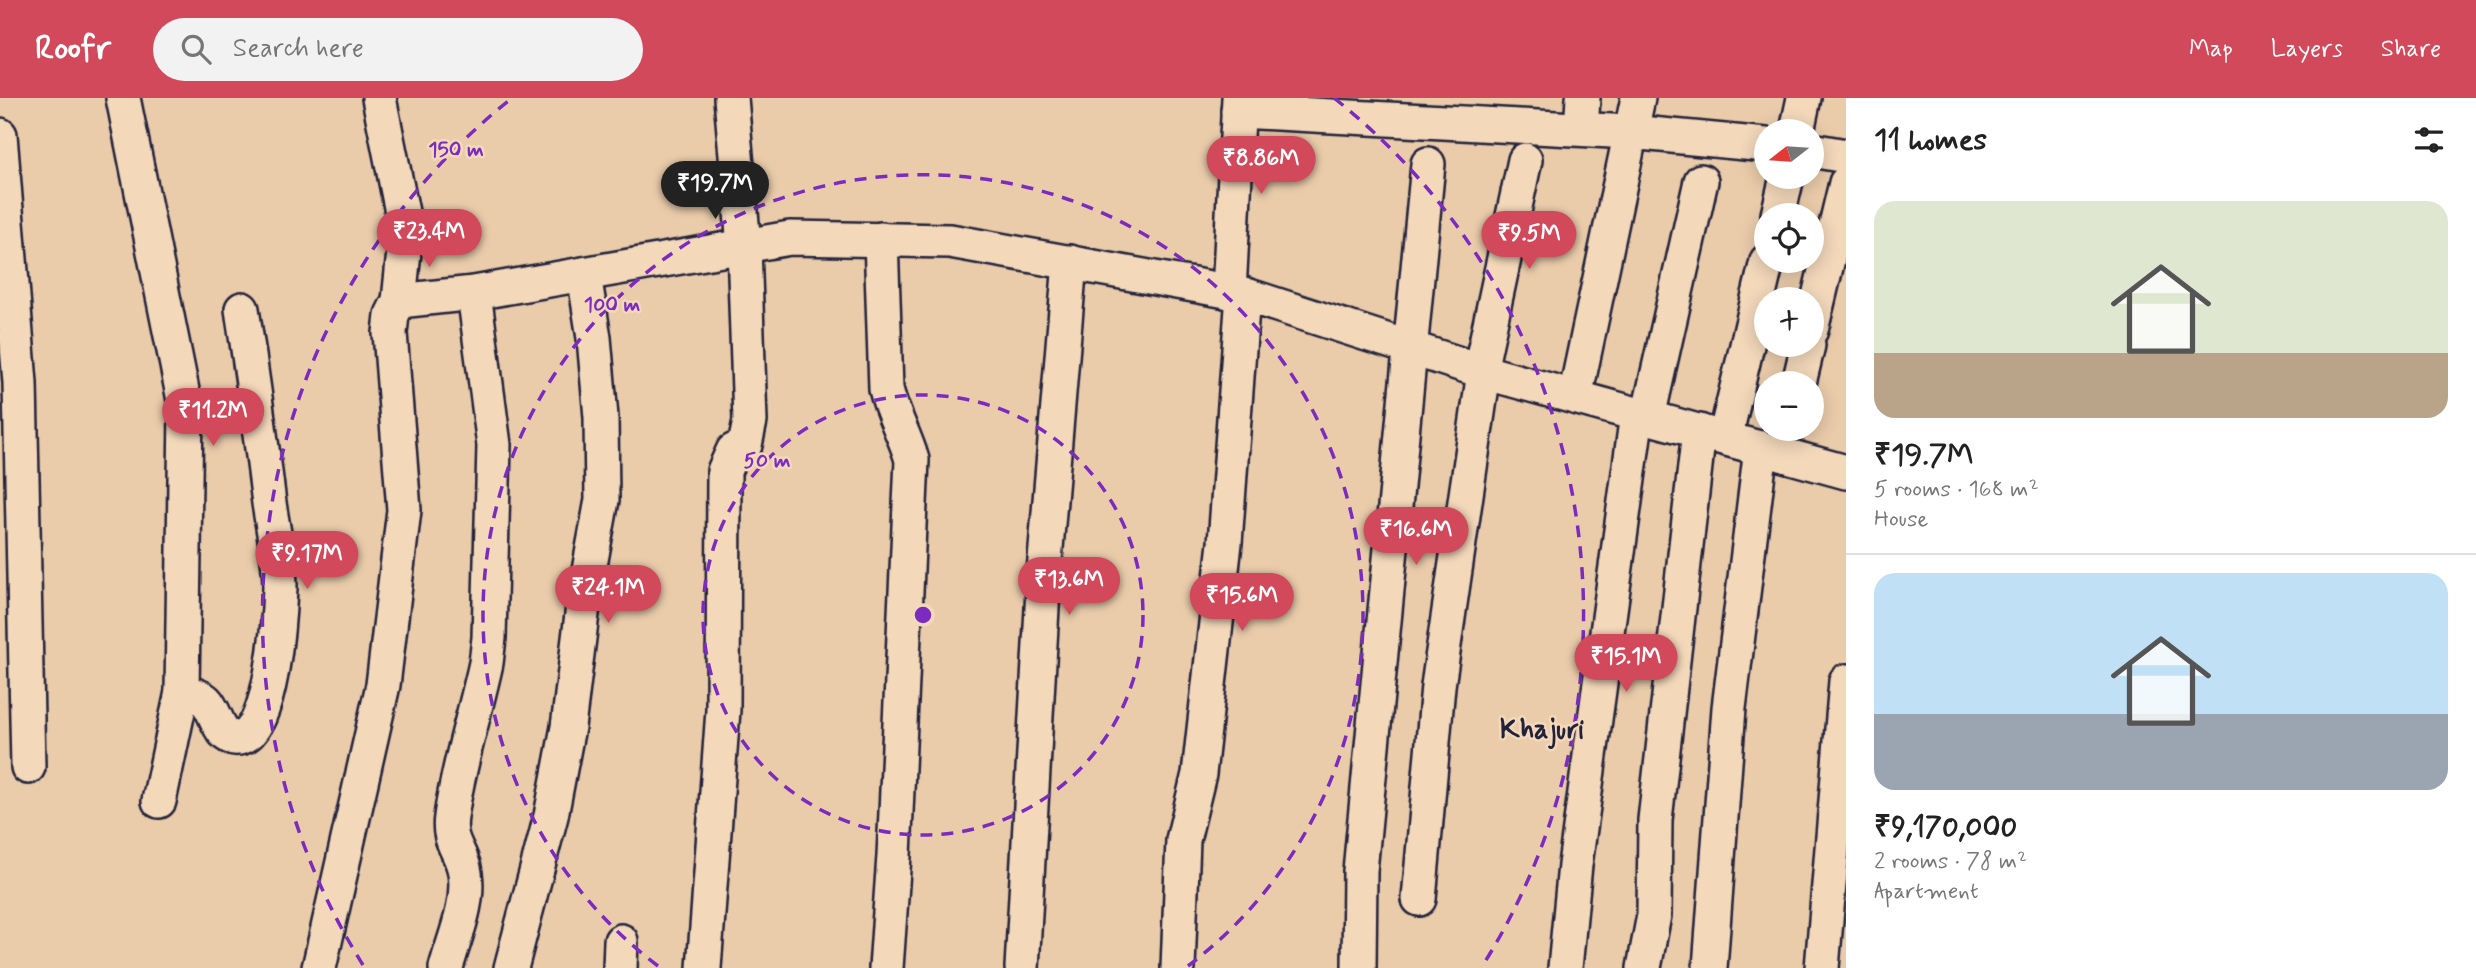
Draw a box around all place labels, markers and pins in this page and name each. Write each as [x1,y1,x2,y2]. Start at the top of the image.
pin: ₹8.86M [1204,136,1318,196]
pin: ₹19.7M [658,162,772,221]
pin: ₹23.4M [372,209,486,269]
pin: ₹9.5M [1480,212,1578,271]
pin: ₹11.2M [156,388,270,448]
pin: ₹16.6M [1359,508,1473,567]
pin: ₹9.17M [250,532,364,591]
pin: ₹13.6M [1012,558,1126,617]
pin: ₹24.1M [551,566,665,625]
pin: ₹15.6M [1185,574,1299,633]
centre of rings [911,603,935,627]
pin: ₹15.1M [1569,634,1683,694]

